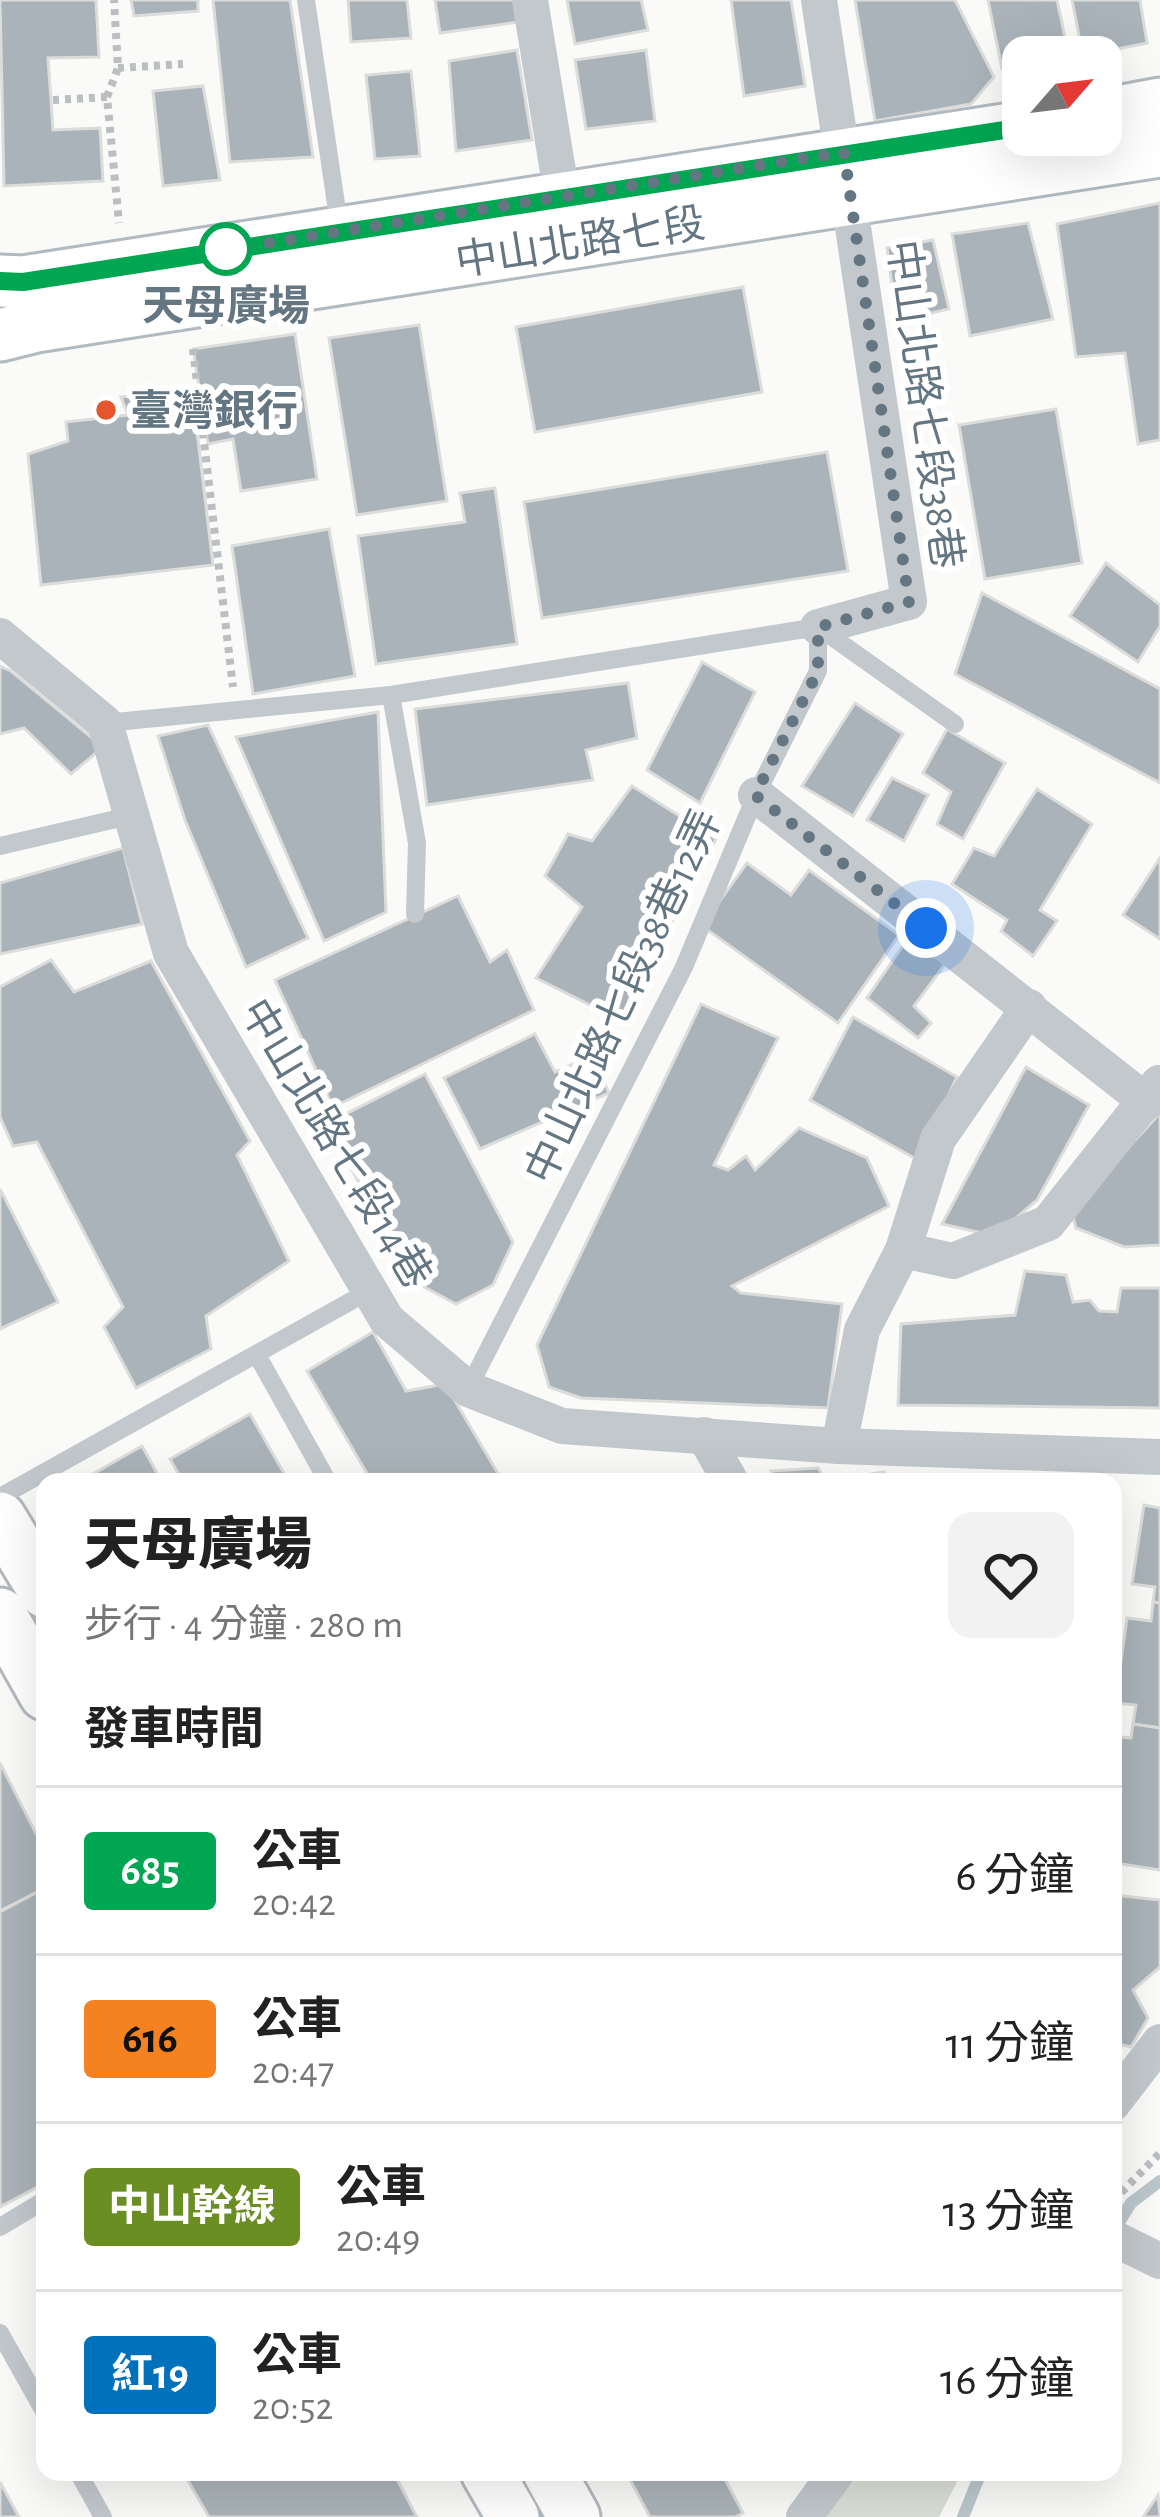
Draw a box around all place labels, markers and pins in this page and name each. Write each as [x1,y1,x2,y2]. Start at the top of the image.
marker: 天母廣場 [201,224,251,274]
place label: 天母廣場 [142,283,310,328]
place label: 臺灣銀行 [130,389,298,433]
marker: 臺灣銀行 [93,397,119,423]

